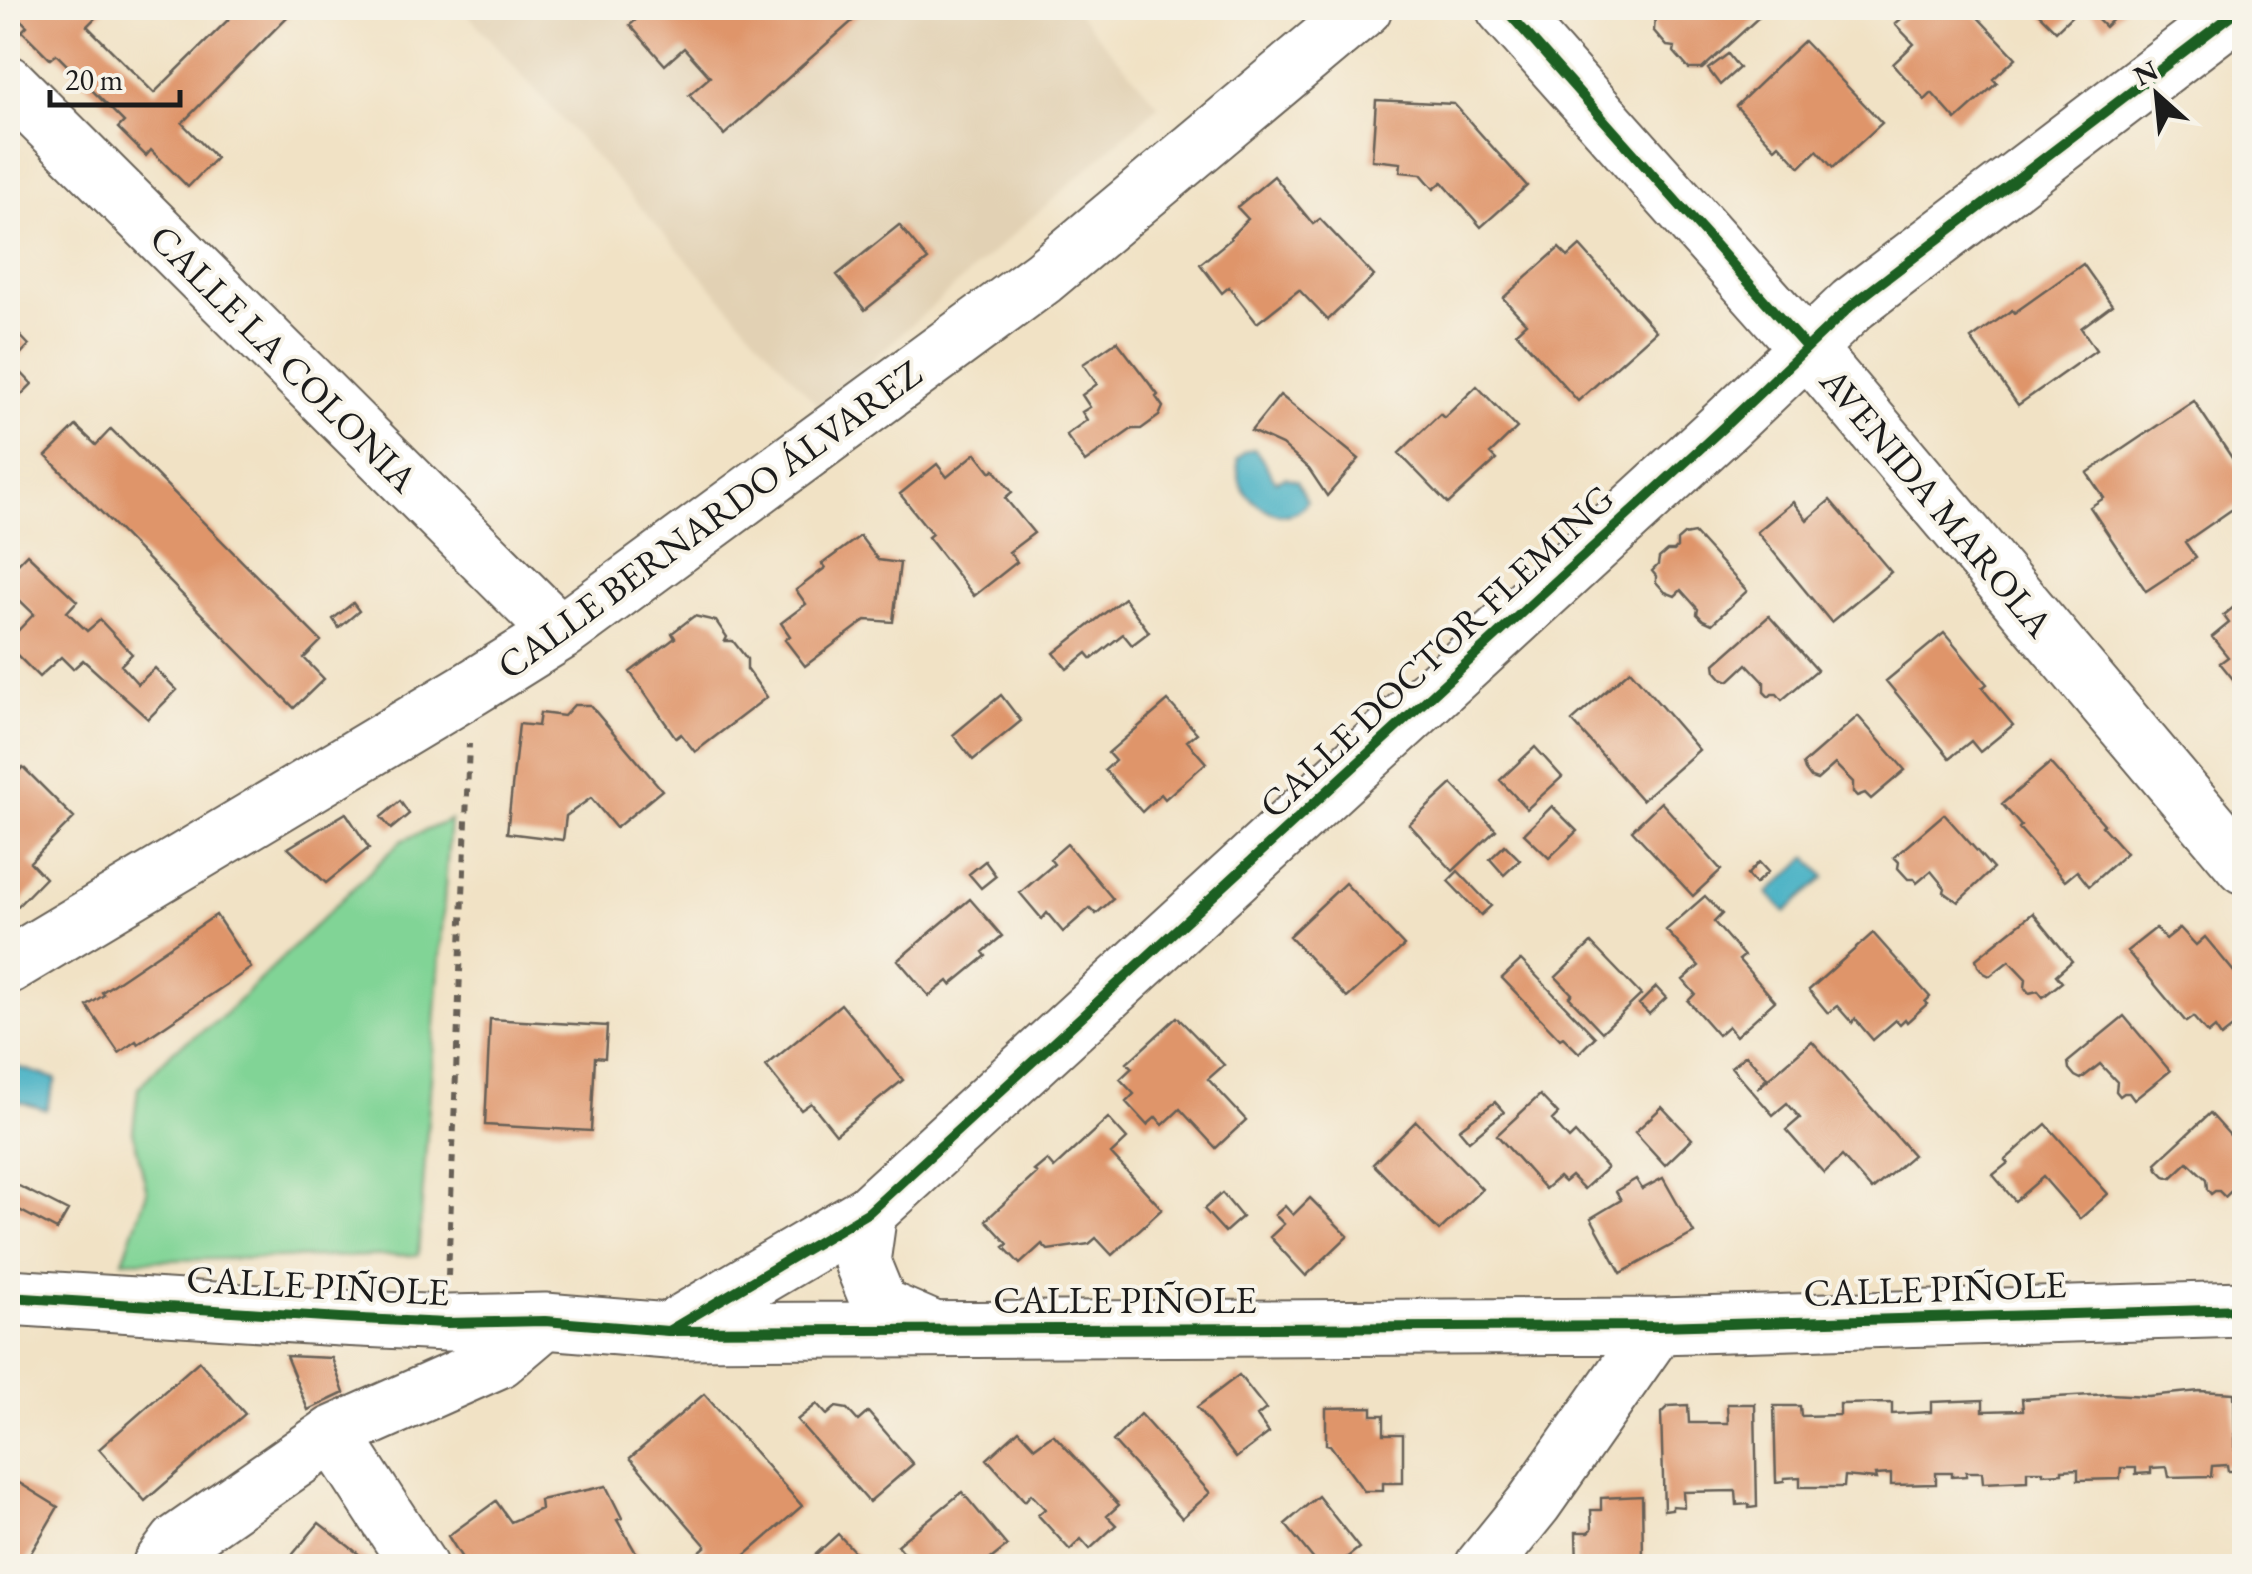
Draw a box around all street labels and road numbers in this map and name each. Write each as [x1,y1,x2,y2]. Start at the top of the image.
street label: CALLE LA COLONIA [140,214,429,503]
street label: CALLE BERNARDO ÁLVAREZ [487,348,931,690]
street label: AVENIDA MAROLA [1809,356,2065,648]
street label: CALLE DOCTOR FLEMING [1248,474,1624,828]
street label: CALLE PIÑOLE [185,1254,451,1316]
street label: CALLE PIÑOLE [1803,1259,2067,1317]
street label: CALLE PIÑOLE [993,1275,1257,1324]

